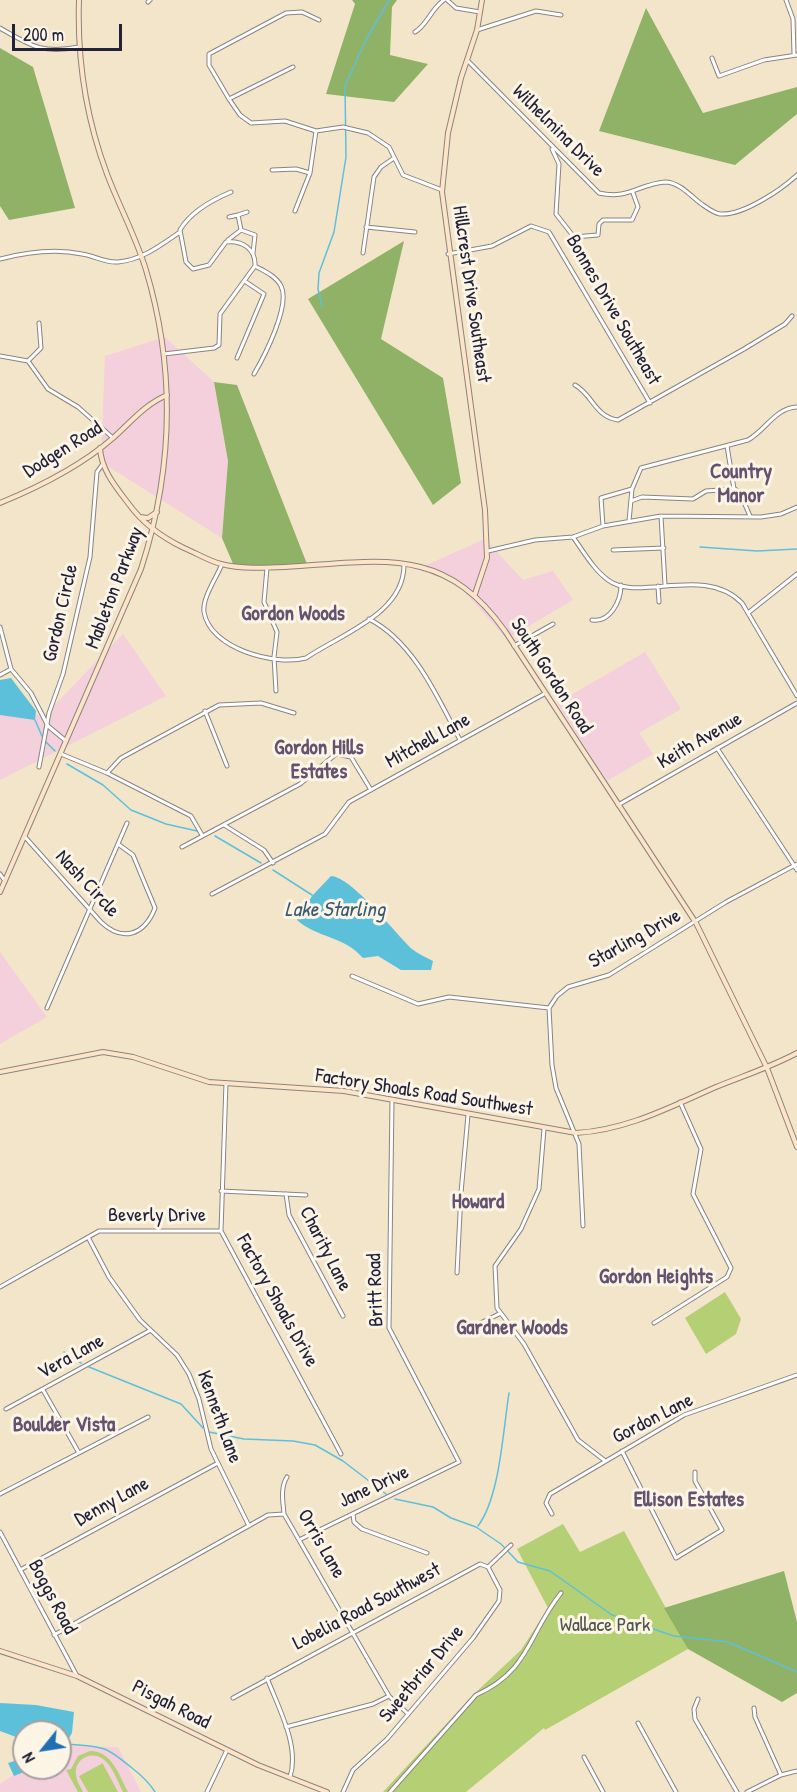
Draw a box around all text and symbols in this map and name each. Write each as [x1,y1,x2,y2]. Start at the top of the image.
scale bar [15,12,124,50]
text: 200 m [23,22,64,47]
street label: Wilhelmina Drive [507,80,609,182]
street label: Hillcrest Drive Southeast [447,204,495,384]
street label: Bonnes Drive Southeast [560,231,666,389]
street label: Dodgen Road [19,416,107,484]
district label: Country Manor [710,459,772,509]
street label: Mableton Parkway [81,524,149,652]
street label: Gordon Circle [38,562,84,664]
district label: Gordon Woods [241,601,345,627]
street label: South Gordon Road [505,614,597,738]
street label: Keith Avenue [654,707,746,775]
street label: Mitchell Lane [382,708,474,774]
district label: Gordon Hills Estates [274,735,364,785]
street label: Nash Circle [50,845,124,923]
water label: Lake Starling [285,897,385,923]
street label: Starling Drive [585,904,685,974]
street label: Factory Shoals Road Southwest [314,1064,534,1122]
district label: Howard [452,1189,504,1215]
street label: Charity Lane [294,1203,356,1295]
street label: Beverly Drive [108,1204,206,1228]
street label: Factory Shoals Drive [231,1231,323,1371]
street label: Britt Road [363,1253,389,1327]
district label: Gordon Heights [599,1264,713,1290]
district label: Gardner Woods [456,1315,568,1341]
street label: Vera Lane [34,1329,108,1385]
street label: Kenneth Lane [191,1367,247,1467]
street label: Gordon Lane [609,1389,697,1449]
district label: Boulder Vista [13,1412,115,1438]
street label: Jane Drive [335,1460,413,1514]
street label: Denny Lane [71,1472,153,1532]
district label: Ellison Estates [634,1487,744,1513]
street label: Orris Lane [292,1505,350,1583]
street label: Boggs Road [22,1556,82,1638]
street label: Lobelia Road Southwest [289,1558,445,1656]
park label: Wallace Park [560,1614,650,1638]
street label: Sweetbriar Drive [374,1621,470,1727]
street label: Pisgah Road [128,1675,214,1735]
north arrow [12,1720,72,1780]
text: N [16,1749,40,1767]

